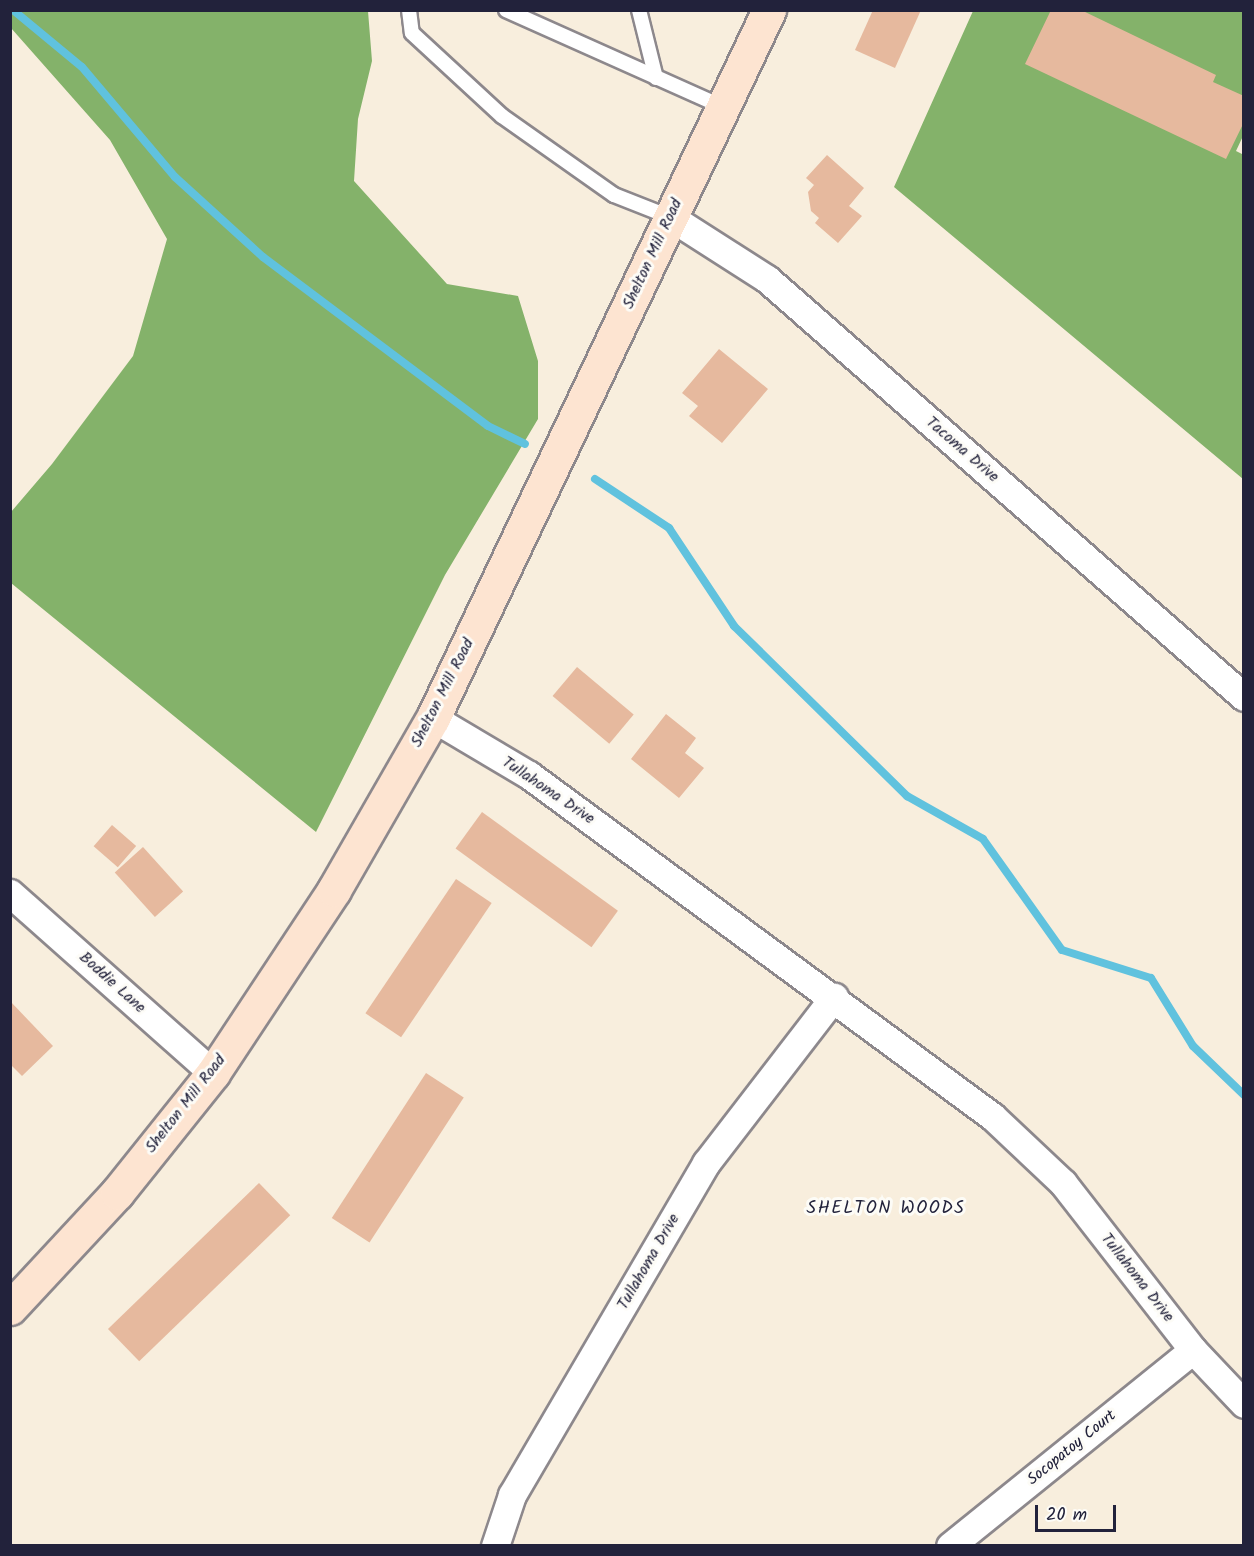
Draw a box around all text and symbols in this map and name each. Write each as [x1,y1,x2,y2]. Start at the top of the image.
street label: Shelton Mill Road [619,196,687,312]
street label: Tacoma Drive [922,413,1002,487]
street label: Shelton Mill Road [407,635,479,751]
street label: Tullahoma Drive [498,753,598,829]
street label: Boddie Lane [75,948,149,1018]
street label: Shelton Mill Road [142,1051,230,1157]
district label: SHELTON WOODS [807,1198,965,1220]
street label: Tullahoma Drive [614,1211,684,1313]
street label: Tullahoma Drive [1096,1230,1178,1326]
street label: Socopatoy Court [1024,1406,1120,1490]
scale bar [1038,1493,1119,1531]
text: 20 m [1046,1501,1087,1530]

